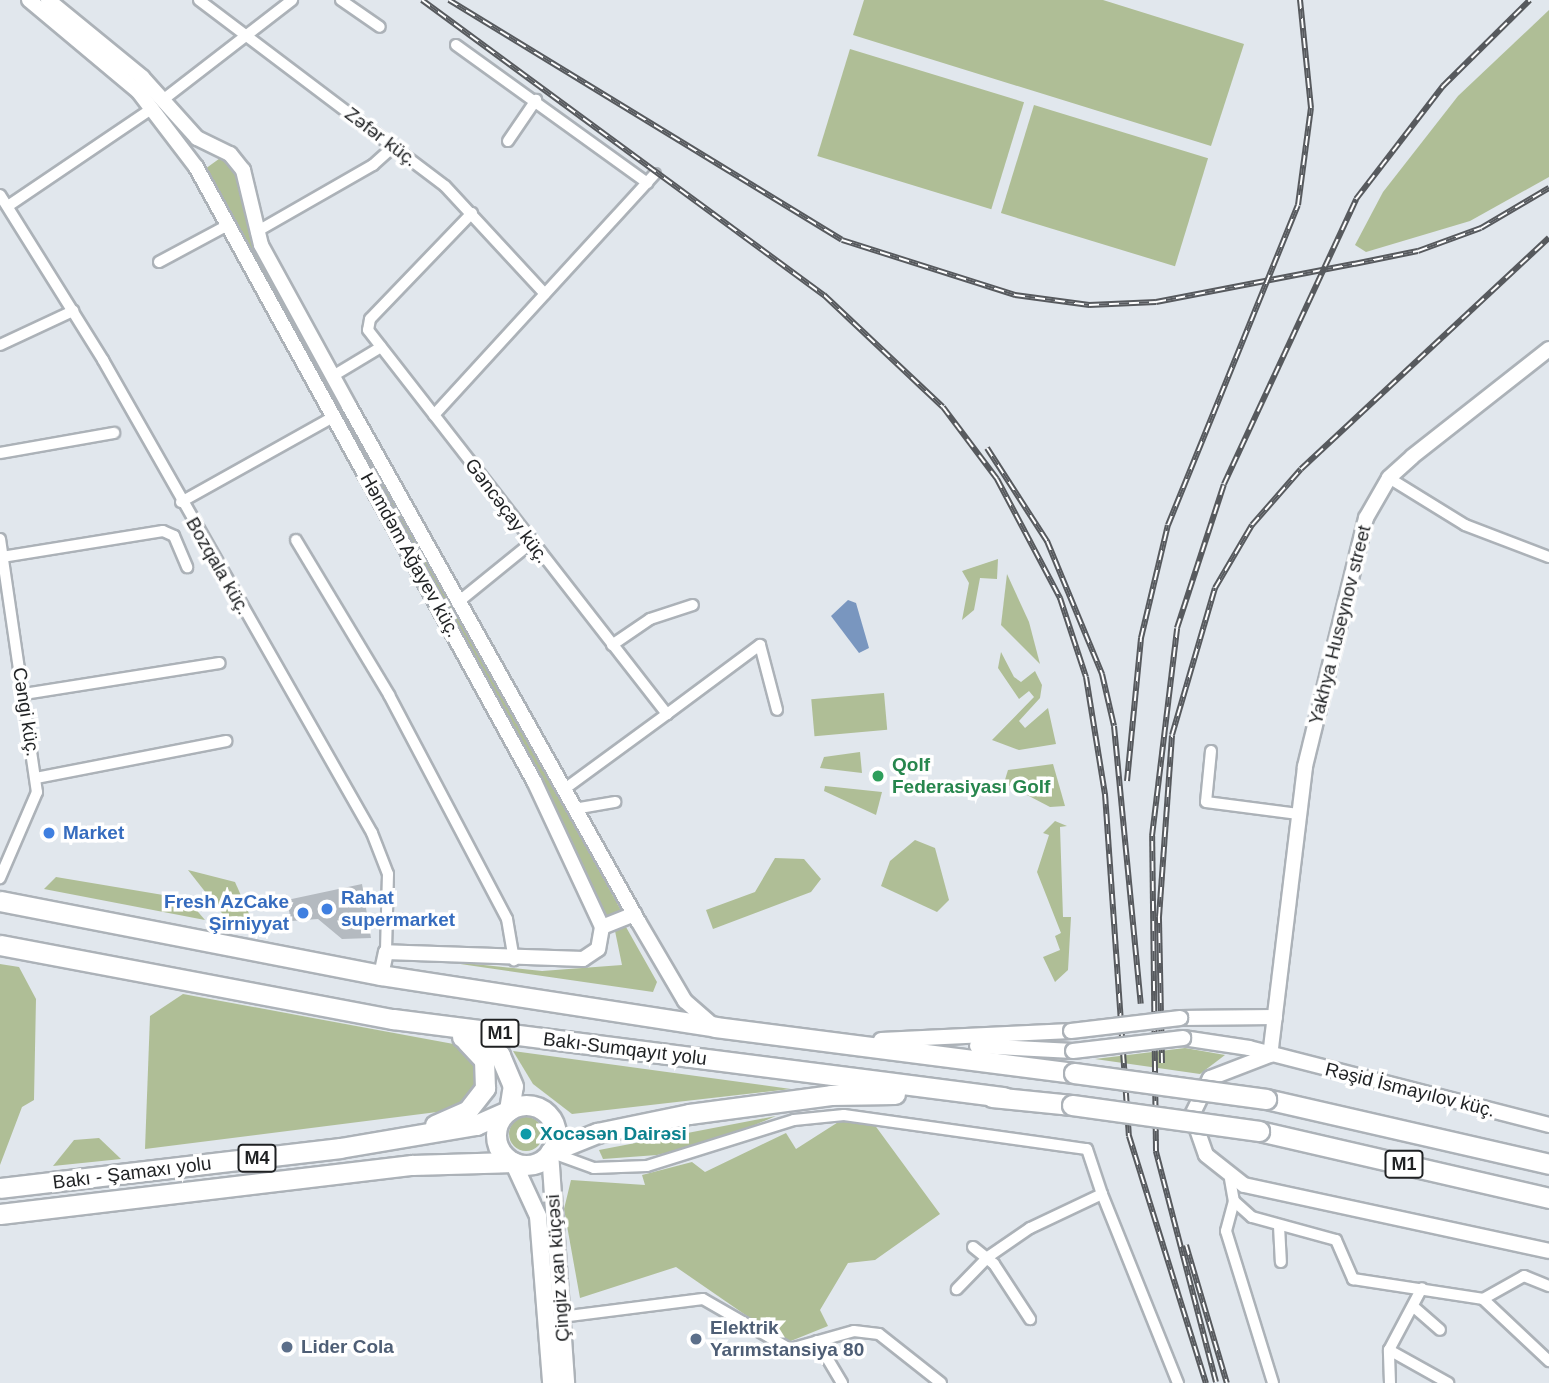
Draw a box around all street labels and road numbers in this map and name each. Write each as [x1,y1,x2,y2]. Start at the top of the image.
street label: Zəfər küç. [340,102,422,172]
street label: Gəncəçay küç. [460,454,554,568]
street label: Həmdəm Ağayev küç. [355,468,465,642]
street label: Bozqala küç. [181,513,255,619]
street label: Yakhya Huseynov street [1304,523,1376,727]
street label: Cəngi küç. [8,666,44,758]
road number: M1 [479,1018,521,1048]
street label: Bakı-Sumqayıt yolu [542,1028,708,1070]
street label: Rəşid İsmayılov küç. [1323,1058,1497,1122]
road number: M4 [236,1143,278,1172]
road number: M1 [1383,1149,1425,1178]
street label: Bakı - Şamaxı yolu [51,1152,213,1194]
street label: Çingiz xan küçəsi [541,1193,575,1343]

